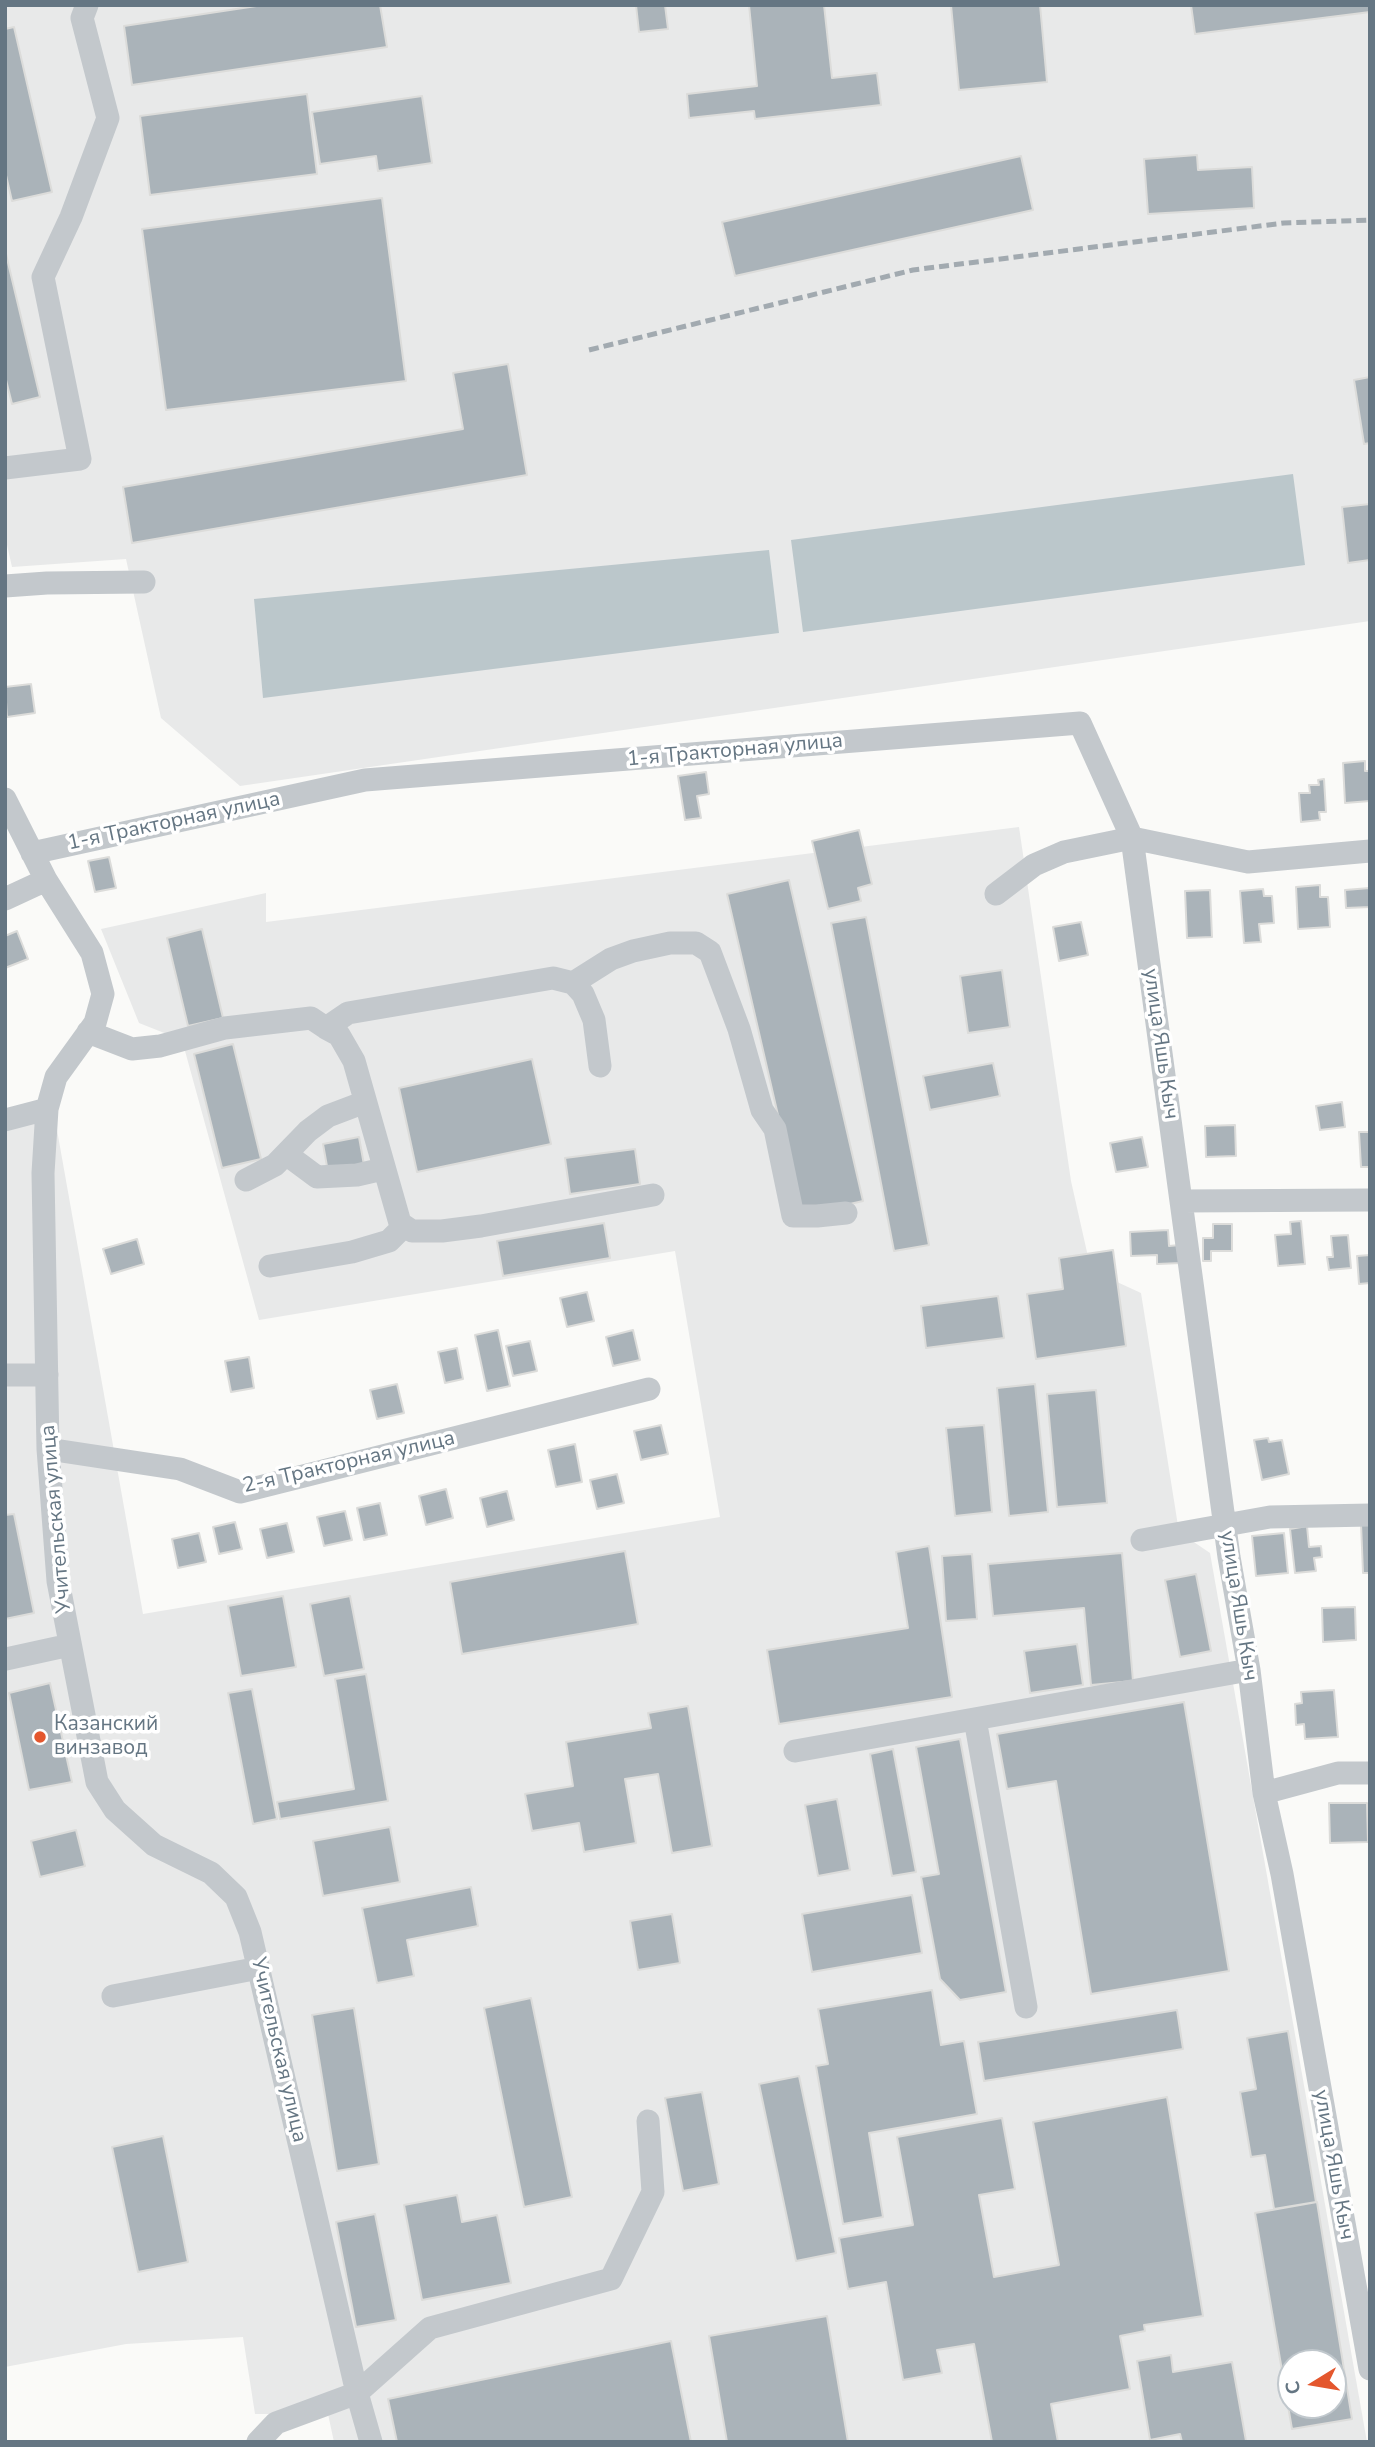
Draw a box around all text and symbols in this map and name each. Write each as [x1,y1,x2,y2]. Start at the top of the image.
street label: 1-я Тракторная улица [626,729,844,773]
street label: 1-я Тракторная улица [65,787,283,857]
street label: улица Яшь Кыч [1137,967,1183,1121]
street label: Учительская улица [36,1424,78,1614]
street label: 2-я Тракторная улица [241,1426,457,1500]
street label: улица Яшь Кыч [1214,1529,1262,1683]
place label: Казанский винзавод [54,1712,158,1762]
marker: Казанский винзавод [32,1729,48,1745]
street label: Учительская улица [244,1955,312,2145]
street label: улица Яшь Кыч [1307,2088,1359,2242]
north arrow [1277,2349,1347,2419]
text: С [1279,2379,1307,2396]

